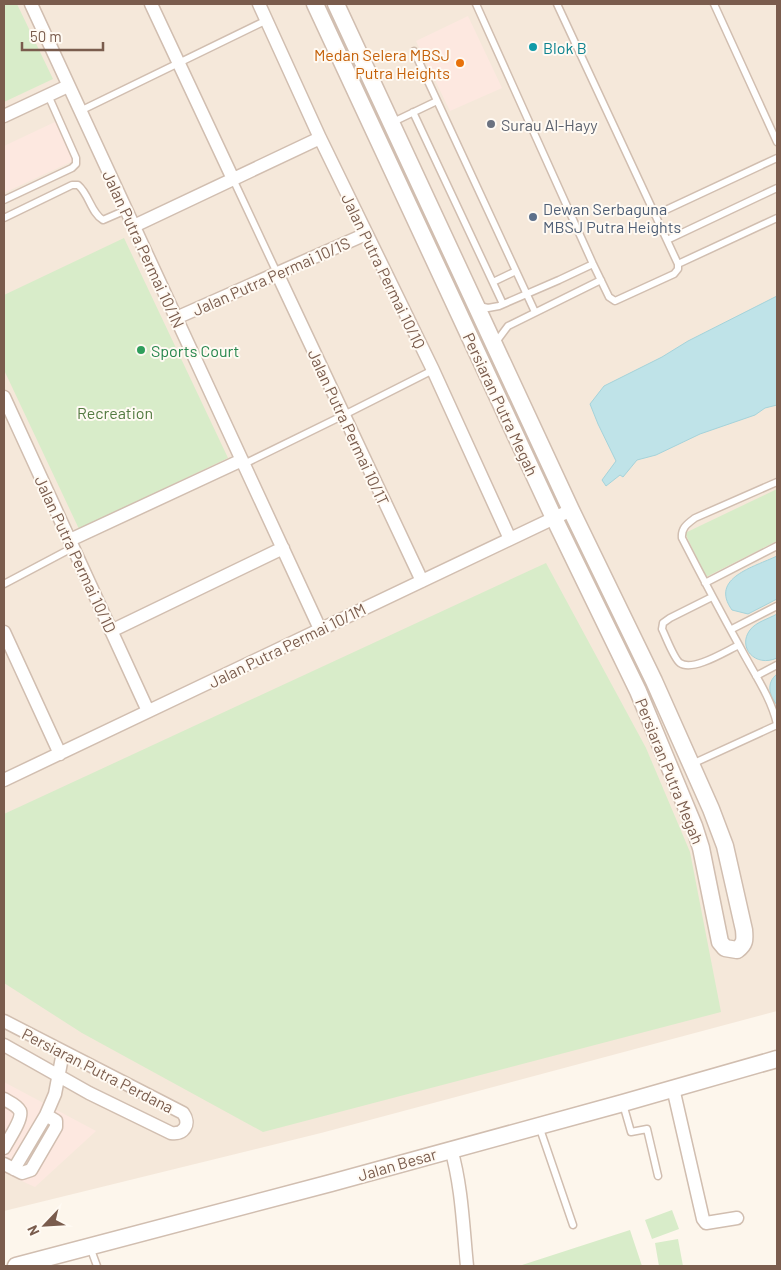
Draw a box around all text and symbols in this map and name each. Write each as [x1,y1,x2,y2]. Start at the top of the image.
scale bar [22,20,104,52]
text: 50 m [30,27,62,45]
place label: Blok B [543,38,587,57]
marker: Blok B [527,41,539,53]
place label: Medan Selera MBSJ Putra Heights [314,45,450,82]
marker: Medan Selera MBSJ Putra Heights [454,57,466,69]
place label: Surau Al-Hayy [501,115,598,134]
marker: Surau Al-Hayy [485,118,497,130]
street label: Jalan Putra Permai 10/1N [99,167,189,331]
street label: Jalan Putra Permai 10/1Q [338,190,430,352]
place label: Dewan Serbaguna MBSJ Putra Heights [543,199,681,236]
marker: Dewan Serbaguna MBSJ Putra Heights [527,211,539,223]
street label: Jalan Putra Permai 10/1S [189,233,353,319]
street label: Persiaran Putra Megah [460,329,542,479]
place label: Sports Court [151,341,239,360]
marker: Sports Court [135,344,147,356]
street label: Jalan Putra Permai 10/1T [304,346,394,508]
park label: Recreation [77,403,153,422]
street label: Jalan Putra Permai 10/1D [31,473,121,635]
street label: Jalan Putra Permai 10/1M [205,599,369,691]
street label: Persiaran Putra Megah [632,695,708,847]
street label: Persiaran Putra Perdana [19,1024,177,1116]
street label: Jalan Besar [355,1144,439,1184]
north arrow [20,1200,70,1250]
text: N [23,1223,42,1239]

